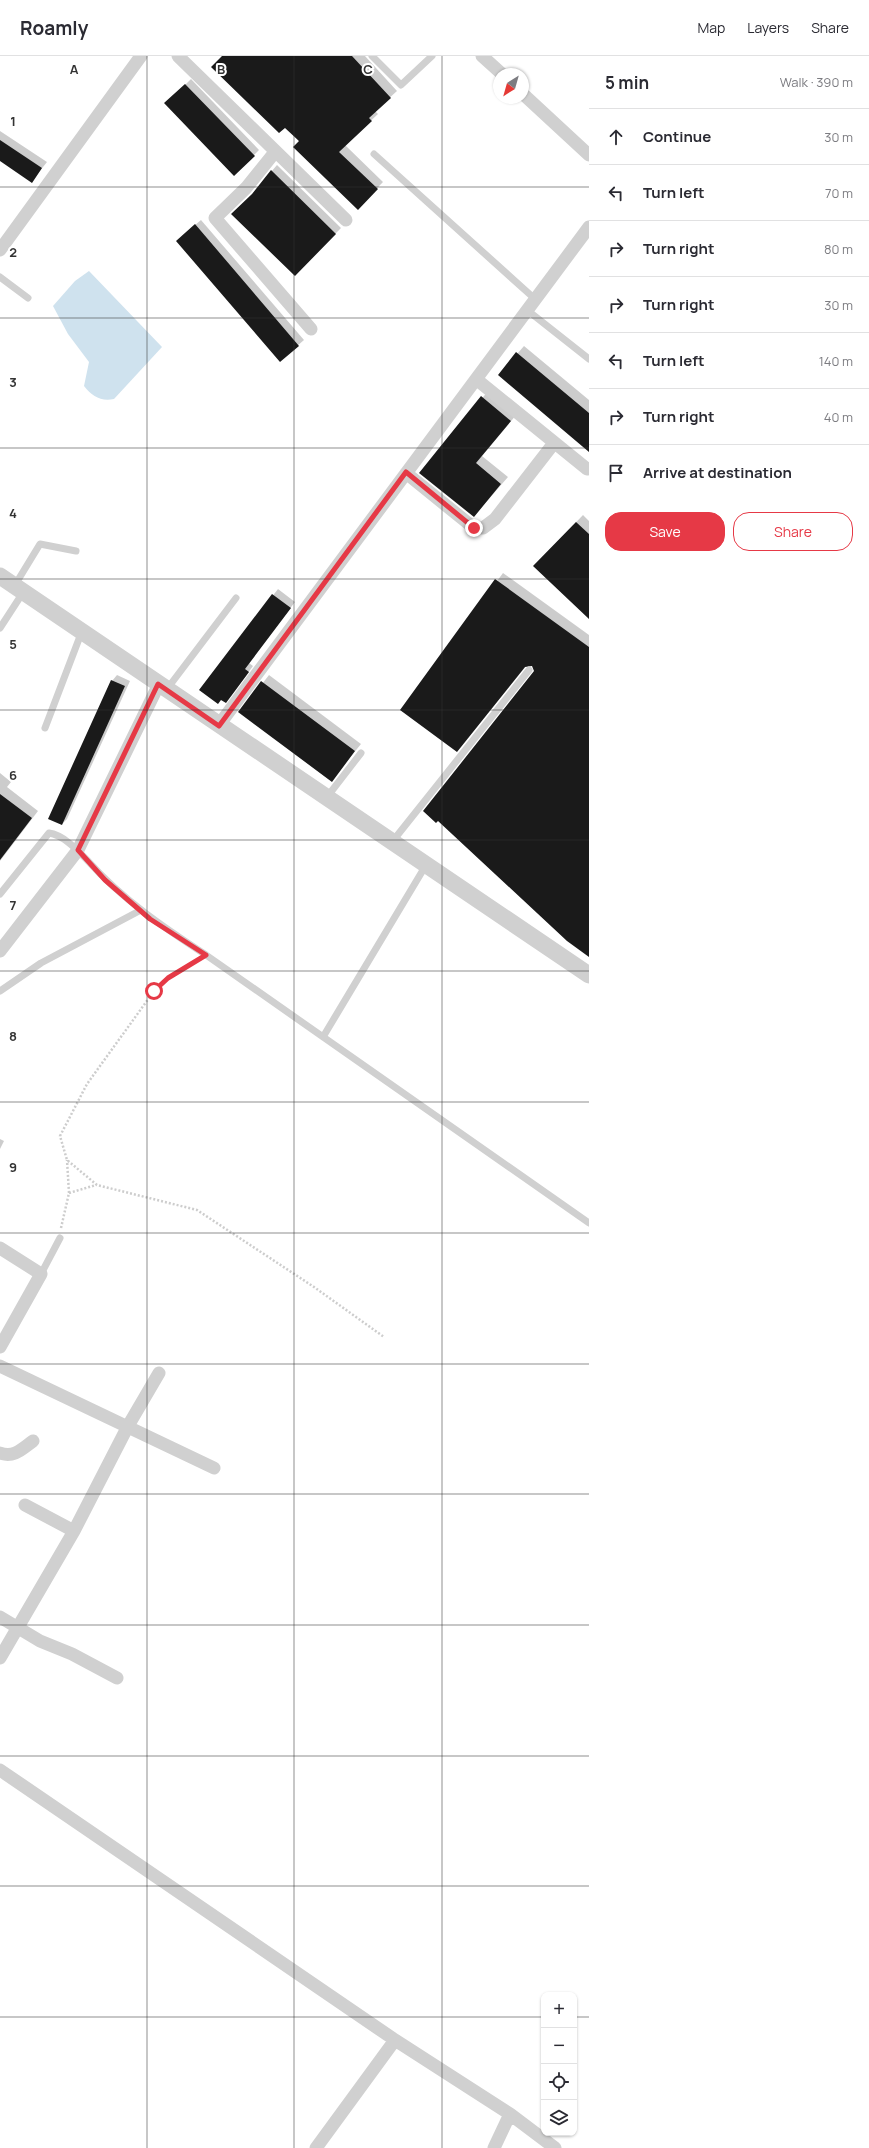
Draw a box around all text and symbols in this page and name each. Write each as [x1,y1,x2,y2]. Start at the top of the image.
text: Roamly [20,15,88,41]
text: Map [697,18,725,37]
text: Layers [747,18,789,37]
text: Share [811,18,849,37]
text: A [70,60,79,78]
text: B [217,60,225,78]
text: C [363,60,373,78]
north arrow [493,68,529,104]
text: 5 min [605,71,649,94]
text: Walk · 390 m [780,73,853,91]
text: 1 [10,112,16,130]
icon: ahead [605,126,627,148]
text: Continue [643,126,711,147]
text: 30 m [824,128,853,146]
icon: left [605,182,627,204]
text: Turn left [643,182,705,203]
text: 70 m [825,184,853,202]
icon: right [605,238,627,260]
text: Turn right [643,238,714,259]
text: 80 m [824,240,853,258]
text: 2 [9,243,17,261]
icon: right [605,294,627,316]
text: Turn right [643,294,714,315]
text: 30 m [824,296,853,314]
icon: left [605,350,627,372]
text: Turn left [643,350,705,371]
text: 140 m [819,352,853,370]
text: 3 [9,373,17,391]
icon: right [605,406,627,428]
text: Turn right [643,406,714,427]
text: 40 m [824,408,853,426]
icon: arrive [605,462,627,484]
text: Arrive at destination [643,462,792,483]
text: 4 [9,504,17,522]
button: Save [605,512,725,551]
button: Share [733,512,853,551]
route end [465,519,483,537]
text: 5 [9,635,17,653]
text: 6 [9,766,17,784]
text: 7 [10,896,17,914]
route start [145,982,163,1000]
text: 8 [9,1027,17,1045]
text: 9 [9,1158,17,1176]
map controls [541,1992,577,2136]
button: + [541,1992,577,2028]
button: − [541,2028,577,2064]
button: locate [541,2064,577,2100]
button: layers [541,2100,577,2136]

